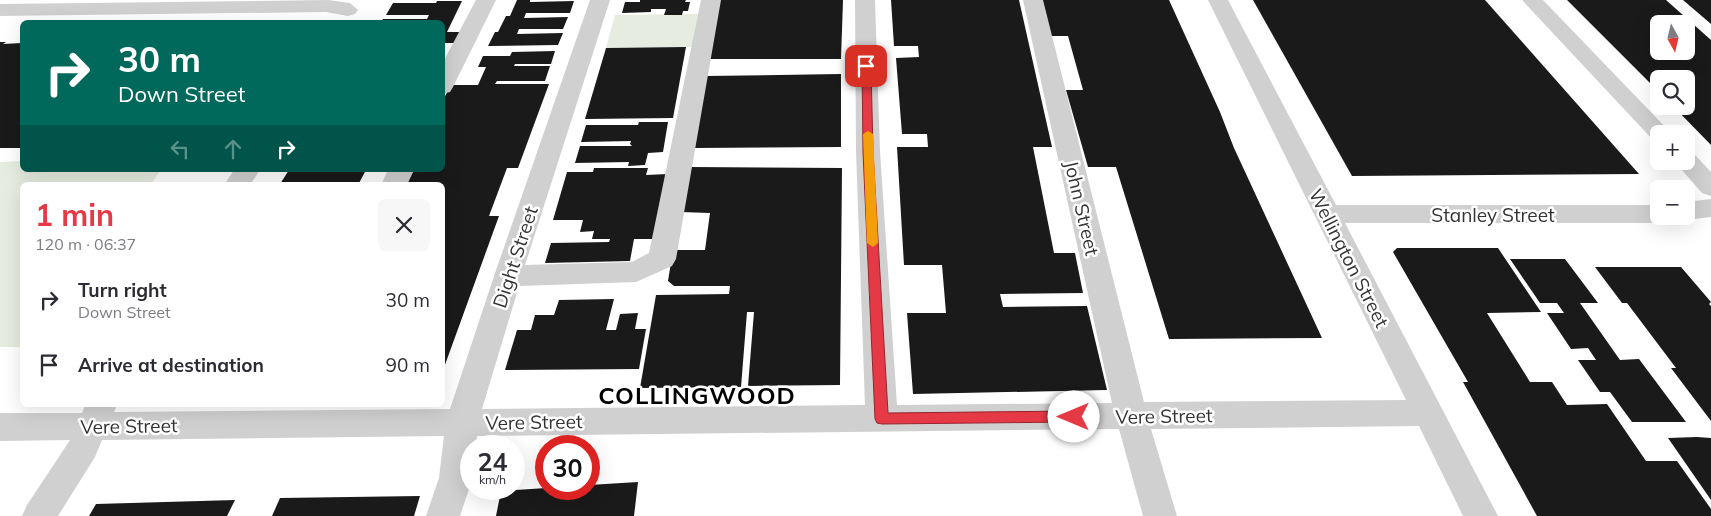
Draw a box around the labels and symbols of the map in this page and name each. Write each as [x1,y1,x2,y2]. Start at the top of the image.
north arrow [1650,15,1695,60]
pin [845,45,887,87]
street label: John Street [1059,158,1105,258]
street label: Wellington Street [1304,185,1394,332]
street label: Dight Street [487,203,543,311]
street label: Stanley Street [1431,203,1555,227]
district label: COLLINGWOOD [598,380,796,410]
position arrow [1047,390,1099,442]
street label: Vere Street [1115,403,1213,429]
street label: Vere Street [485,409,583,435]
street label: Vere Street [80,413,178,439]
speed limit sign: 30 [535,435,600,500]

